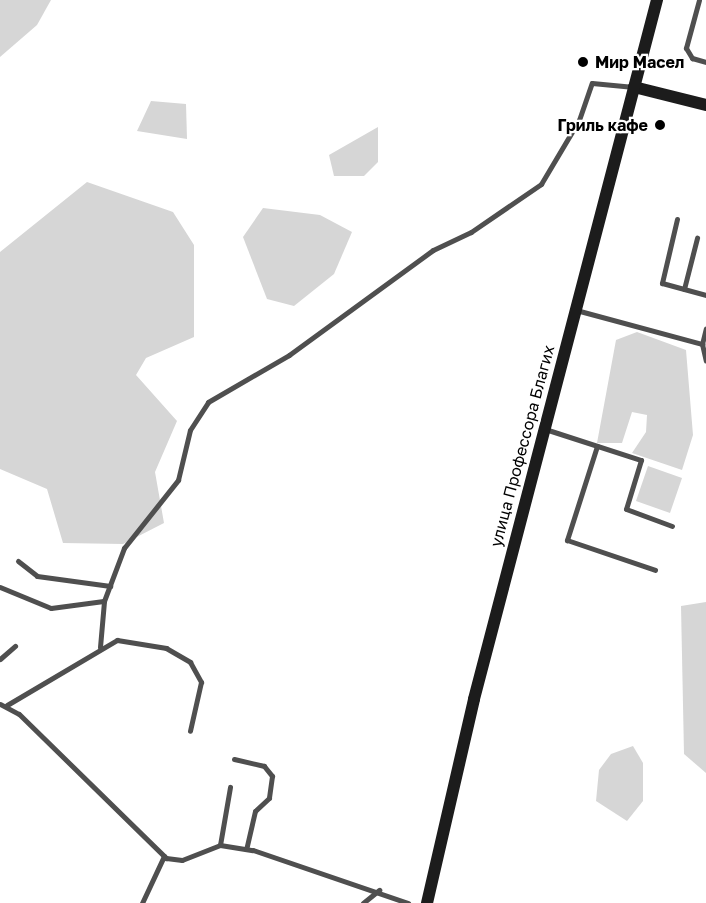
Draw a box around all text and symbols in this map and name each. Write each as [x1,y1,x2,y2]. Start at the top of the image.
place label: Мир Масел [595,52,684,72]
marker: Мир Масел [576,55,590,69]
place label: Гриль кафе [558,115,648,135]
marker: Гриль кафе [653,118,667,132]
street label: улица Профессора Благих [486,343,558,549]

